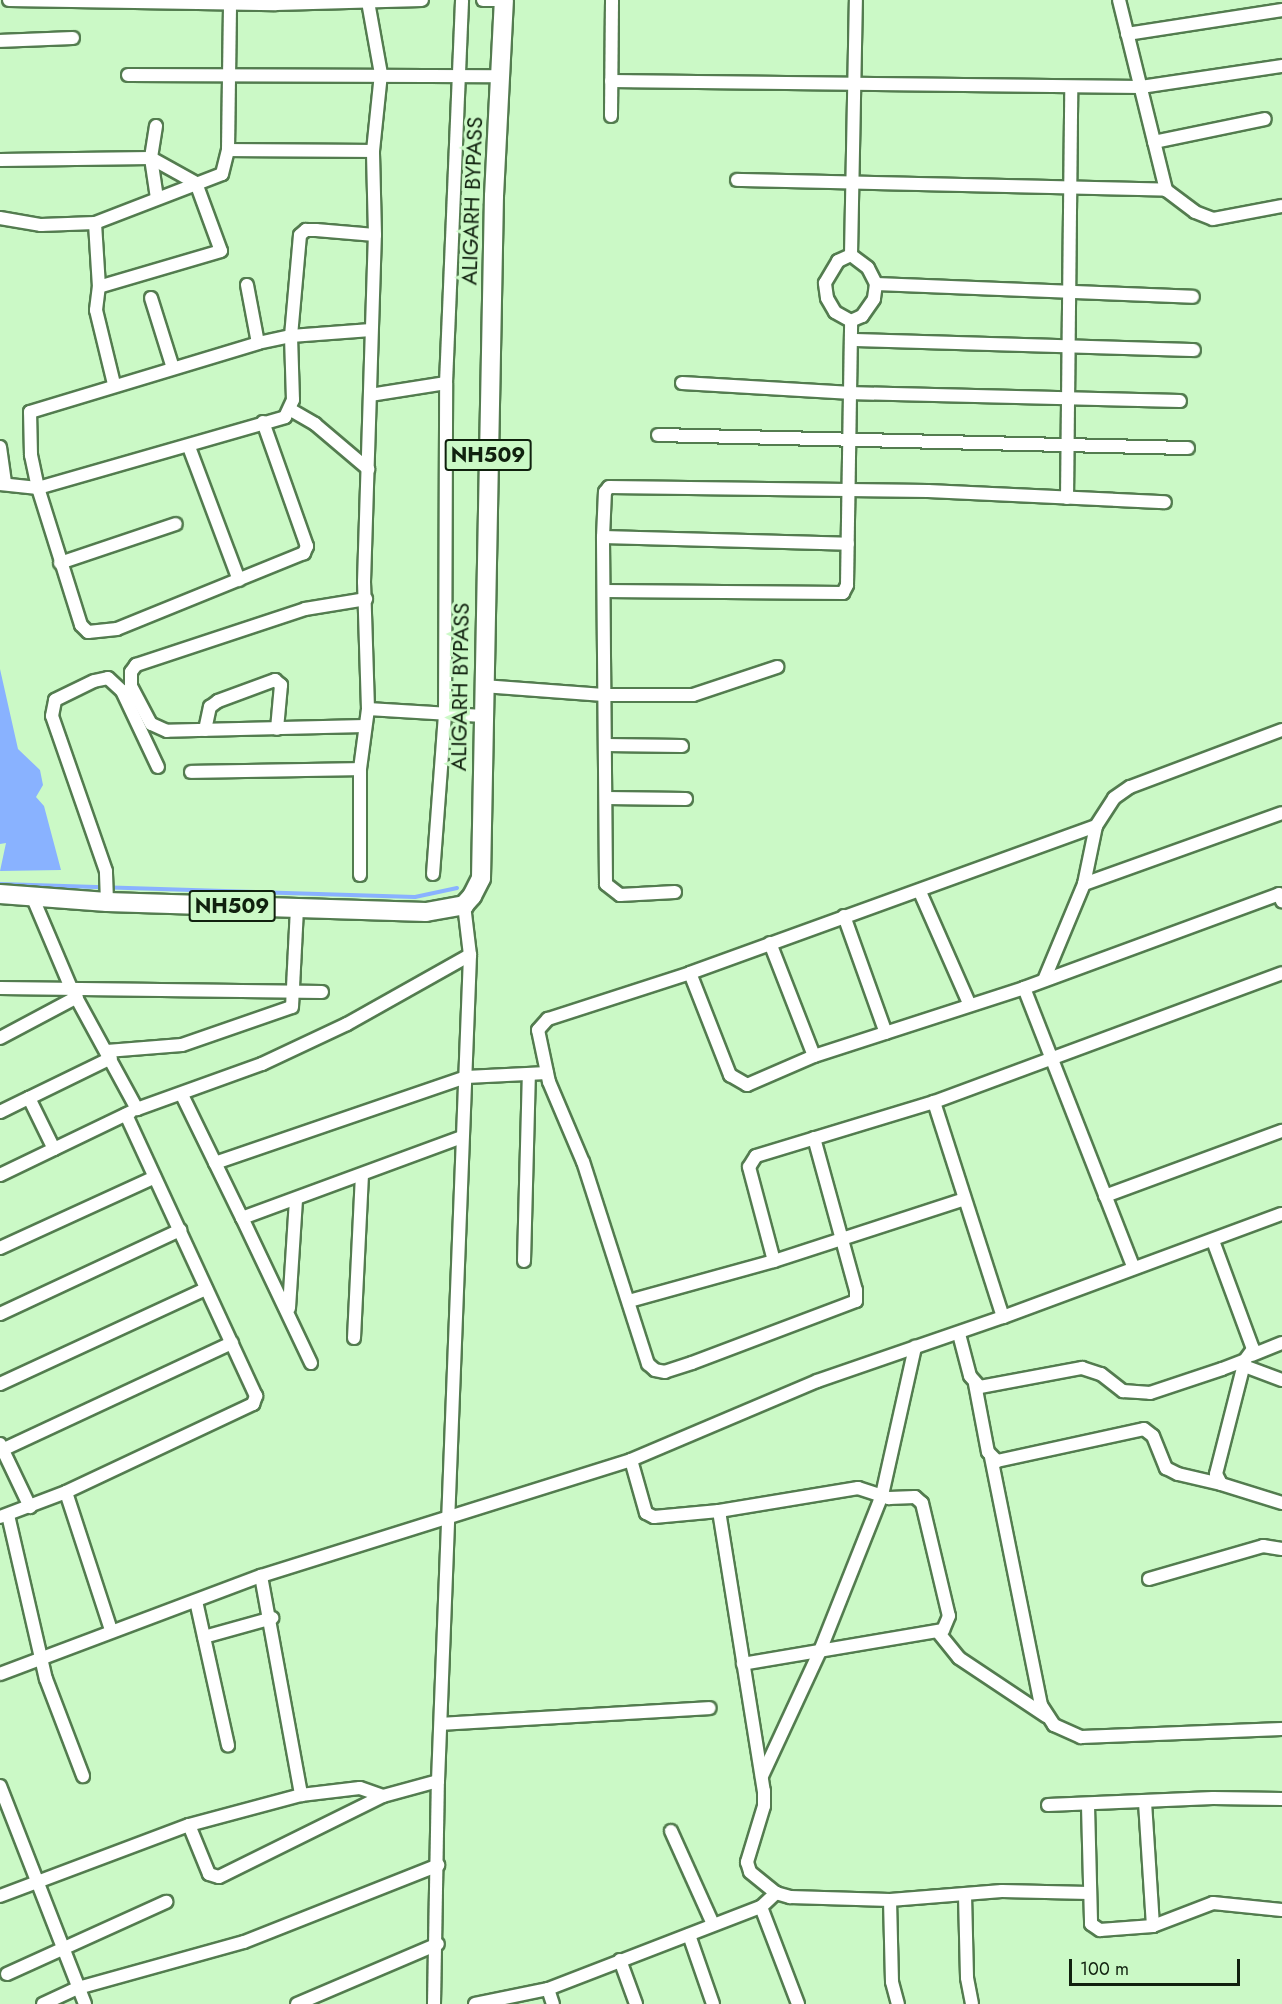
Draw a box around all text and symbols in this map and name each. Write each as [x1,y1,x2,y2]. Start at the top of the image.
street label: ALIGARH BYPASS [456,116,488,286]
road number: NH509 [444,437,532,473]
street label: ALIGARH BYPASS [445,603,475,771]
road number: NH509 [188,888,276,924]
scale bar [1072,1947,1243,1985]
text: 100 m [1080,1956,1129,1982]

